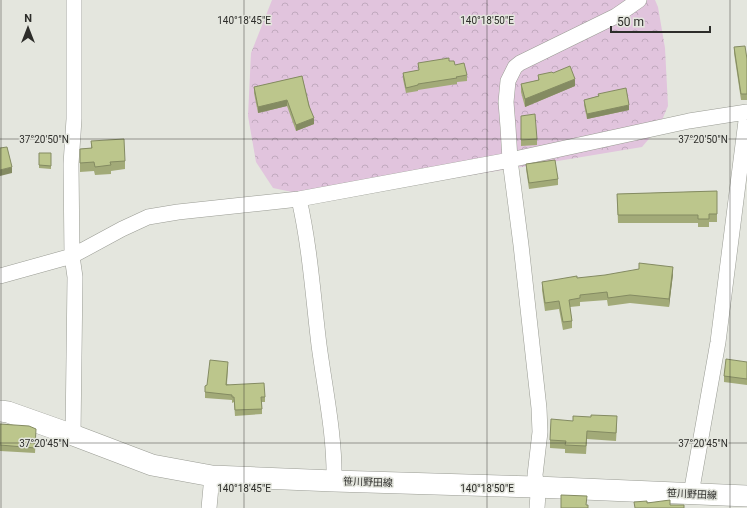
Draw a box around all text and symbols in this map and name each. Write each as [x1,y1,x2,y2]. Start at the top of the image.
north arrow [8,8,48,48]
scale bar [611,8,710,34]
text: N [24,12,32,25]
text: 140°18'45"E [217,15,271,26]
text: 140°18'50"E [460,15,514,26]
text: 50 m [617,15,644,29]
text: 37°20'50"N [19,134,69,145]
text: 37°20'50"N [678,134,728,145]
text: 37°20'45"N [19,438,69,449]
text: 37°20'45"N [678,438,728,449]
street label: 笹川野田線 [343,476,393,488]
text: 140°18'45"E [217,483,271,494]
text: 140°18'50"E [460,483,514,494]
street label: 笹川野田線 [667,487,717,501]

